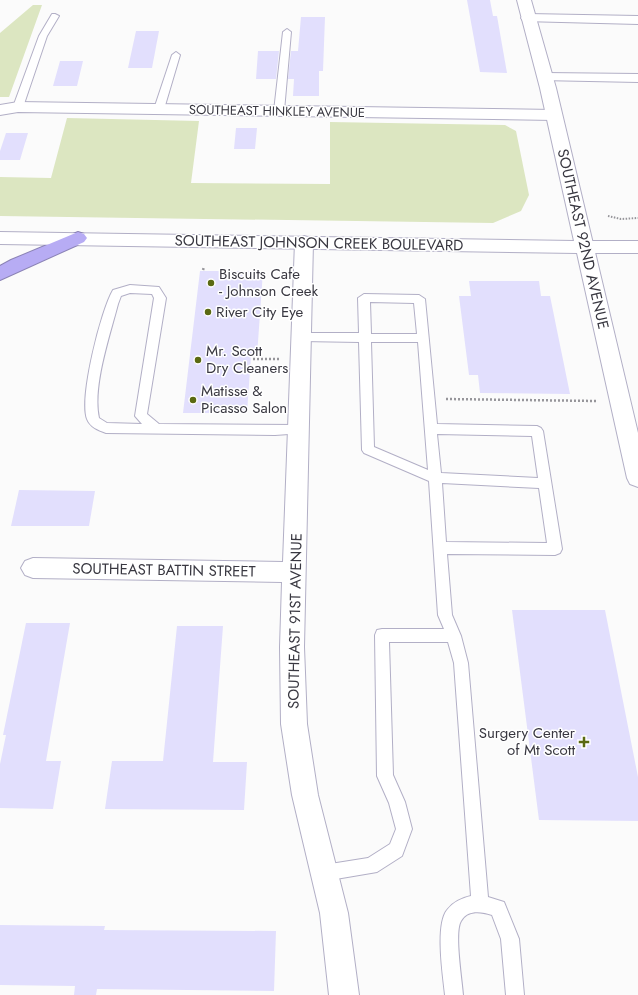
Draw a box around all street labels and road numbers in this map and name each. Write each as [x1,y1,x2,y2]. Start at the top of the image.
street label: SOUTHEAST HINKLEY AVENUE [189,100,365,122]
street label: SOUTHEAST 92ND AVENUE [552,147,614,331]
street label: SOUTHEAST JOHNSON CREEK BOULEVARD [174,229,464,257]
street label: SOUTHEAST 91ST AVENUE [282,533,308,709]
street label: SOUTHEAST BATTIN STREET [72,557,256,583]

